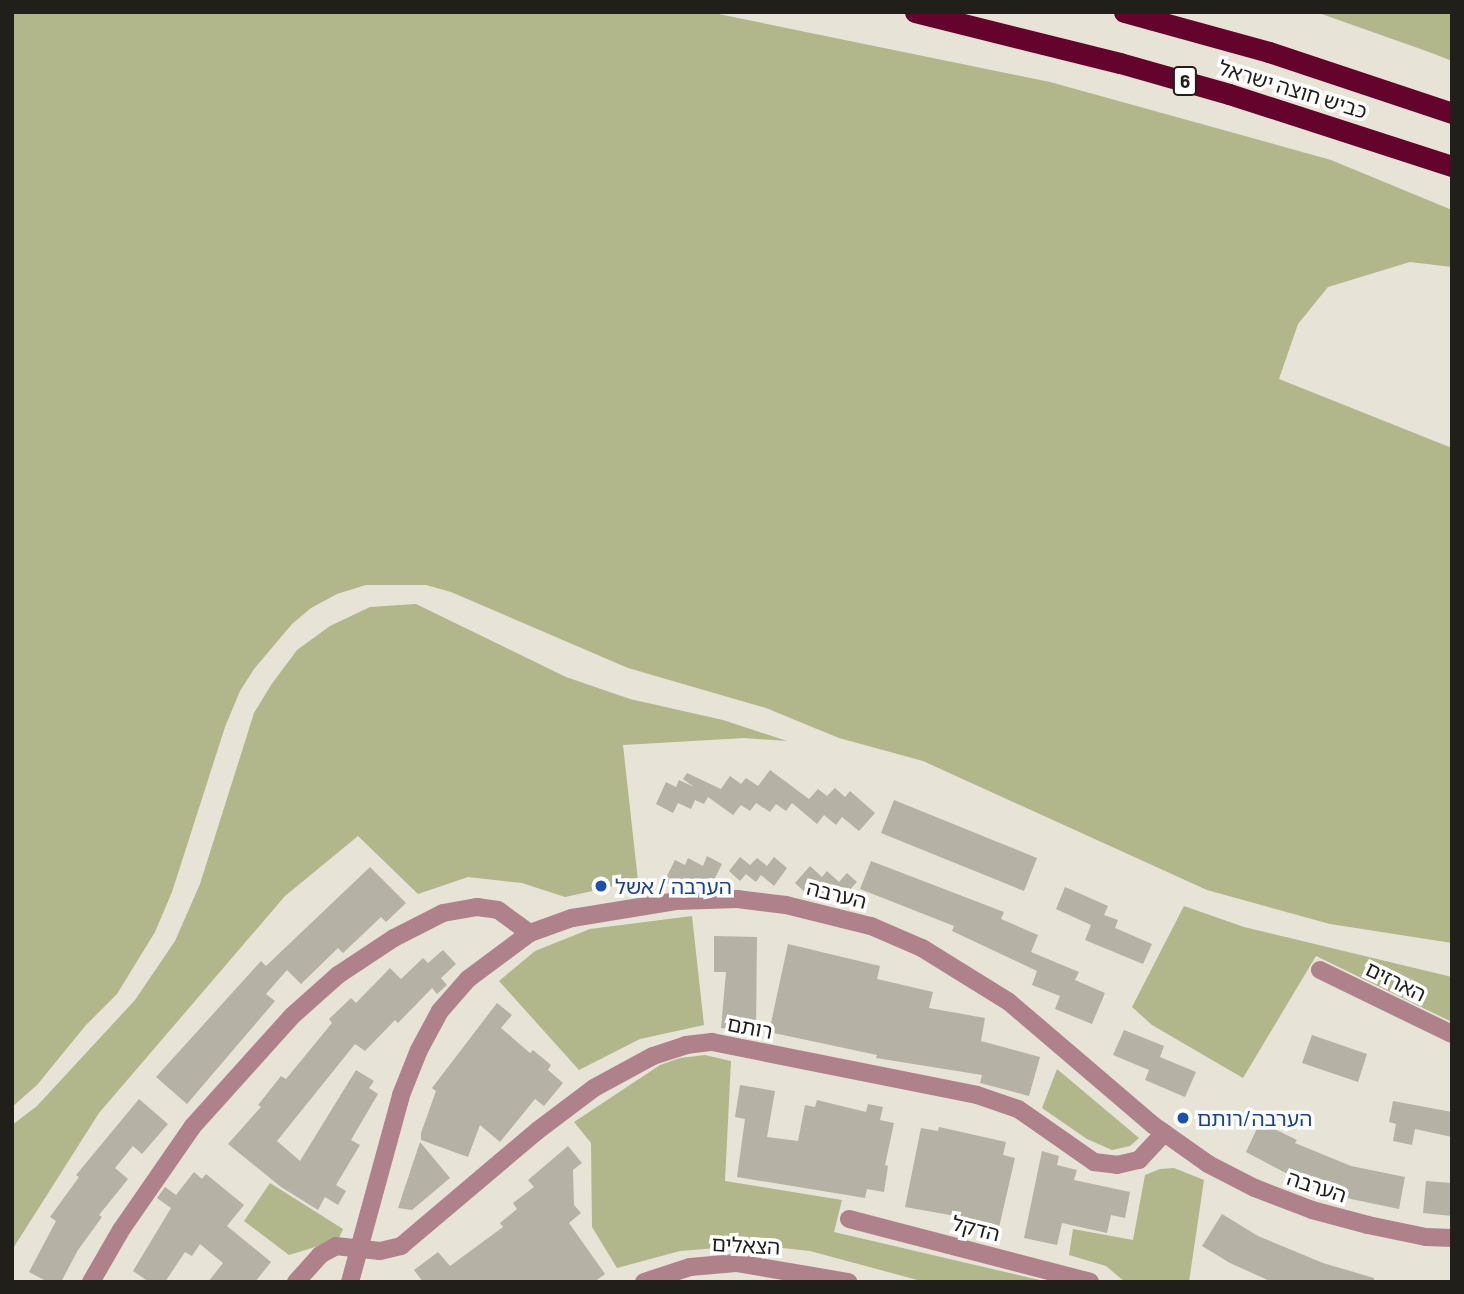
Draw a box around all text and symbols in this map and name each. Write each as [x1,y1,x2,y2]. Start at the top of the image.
street label: כביש חוצה ישראל [1216,54,1370,124]
road number: 6 [1173,66,1197,96]
place label: הערבה / אשל [615,873,732,899]
street label: הערבה [804,874,870,914]
marker: הערבה / אשל [593,878,609,894]
street label: הארזים [1362,956,1430,1006]
street label: רותם [725,1010,775,1044]
place label: הערבה/רותם [1197,1105,1312,1131]
marker: הערבה/רותם [1175,1110,1191,1126]
street label: הערבה [1284,1165,1350,1207]
street label: הדקל [949,1210,1003,1246]
street label: הצאלים [711,1231,781,1259]

